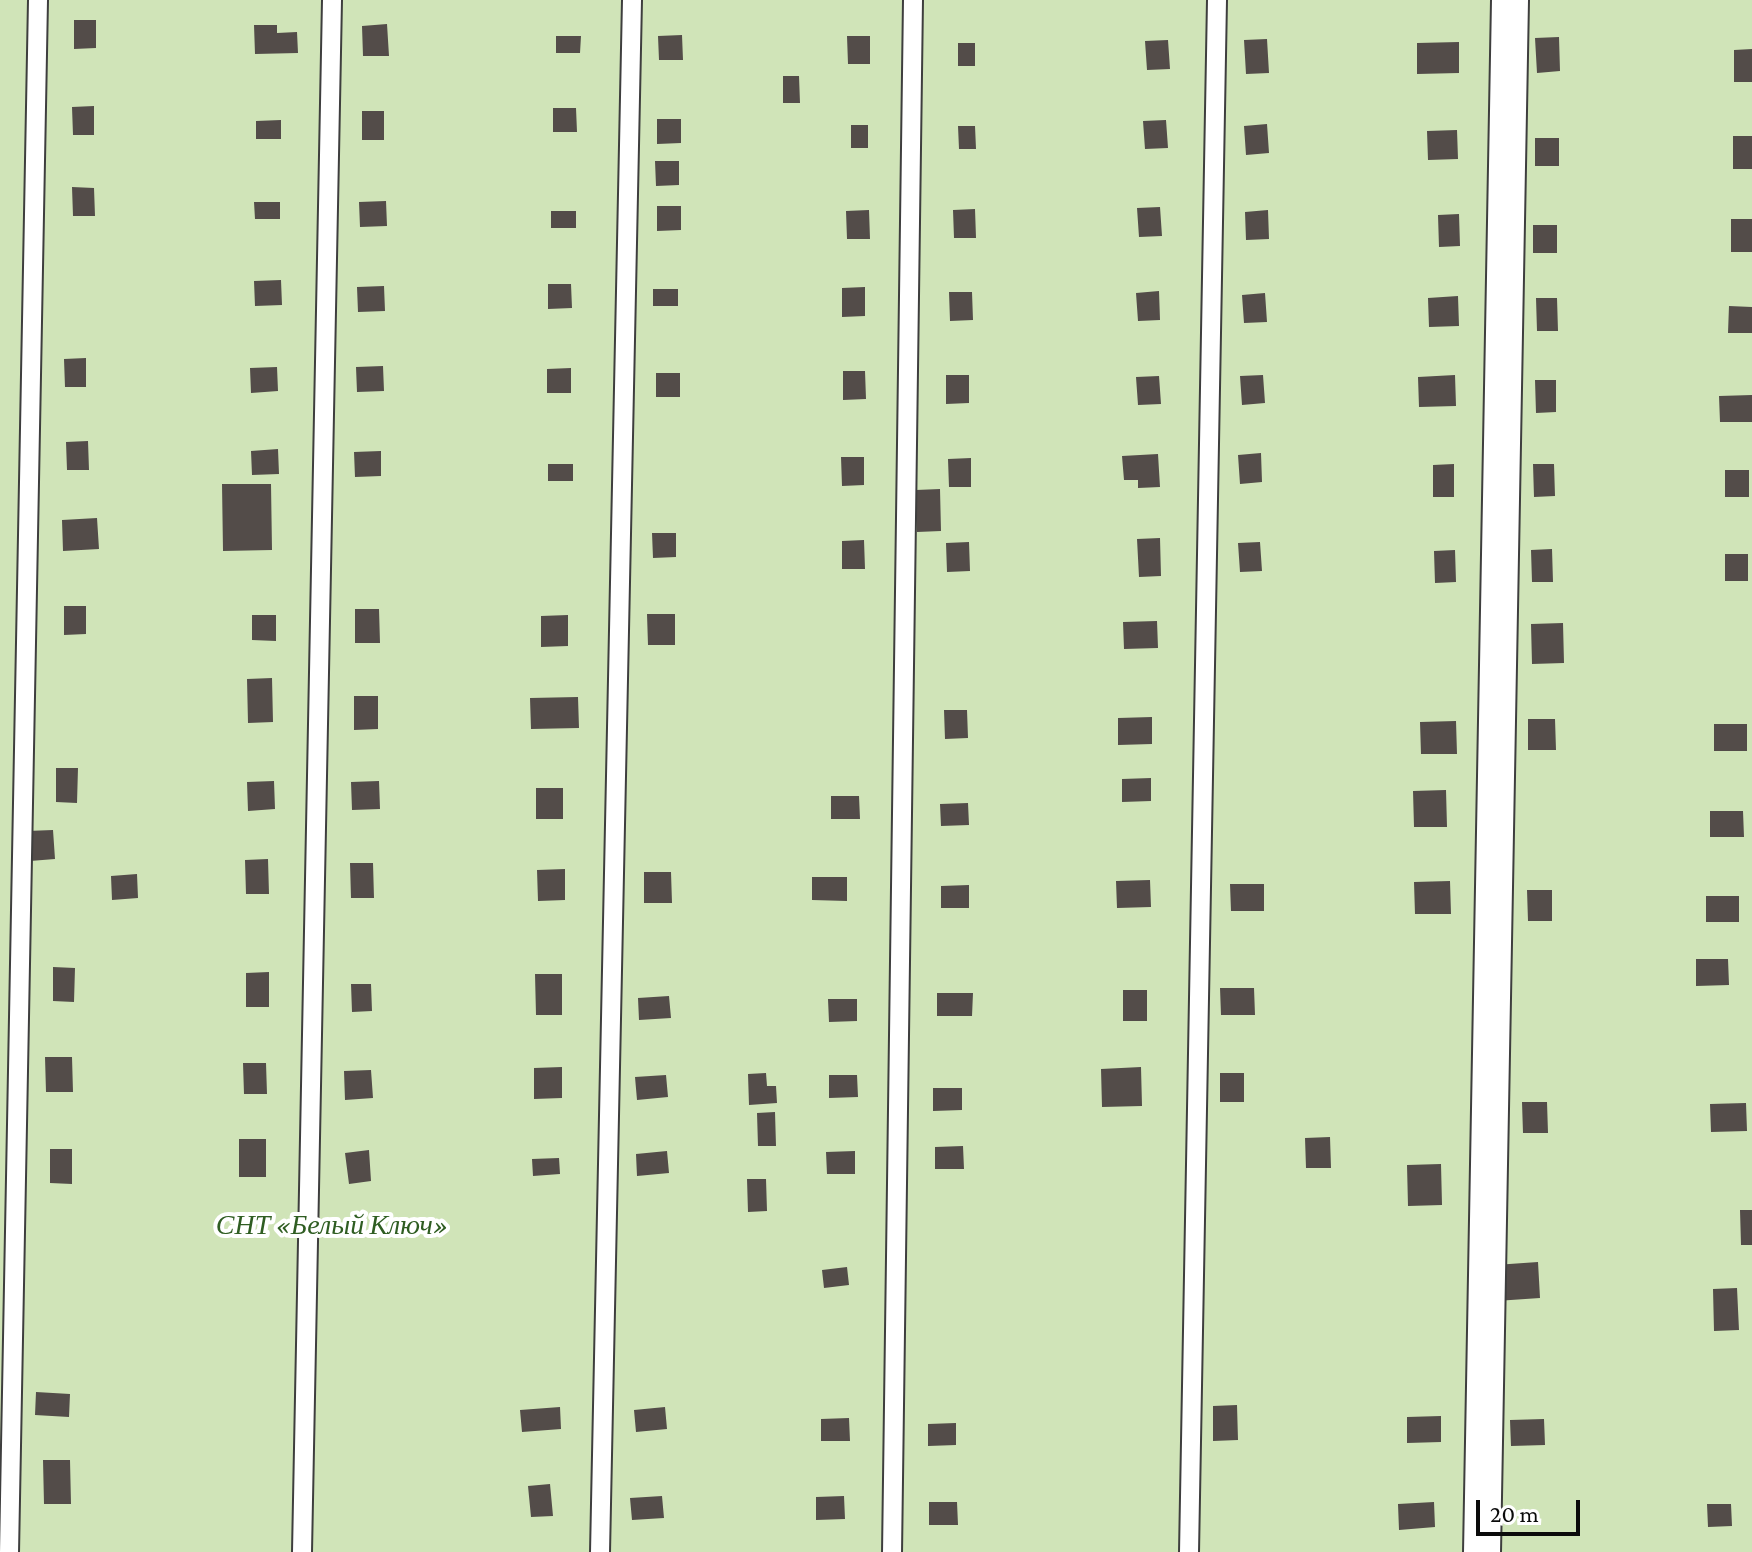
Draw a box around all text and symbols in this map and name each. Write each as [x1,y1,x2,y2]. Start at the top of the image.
park label: СНТ «Белый Ключ» [216,1208,448,1242]
scale bar [1480,1484,1584,1534]
text: 20 m [1490,1500,1539,1527]

